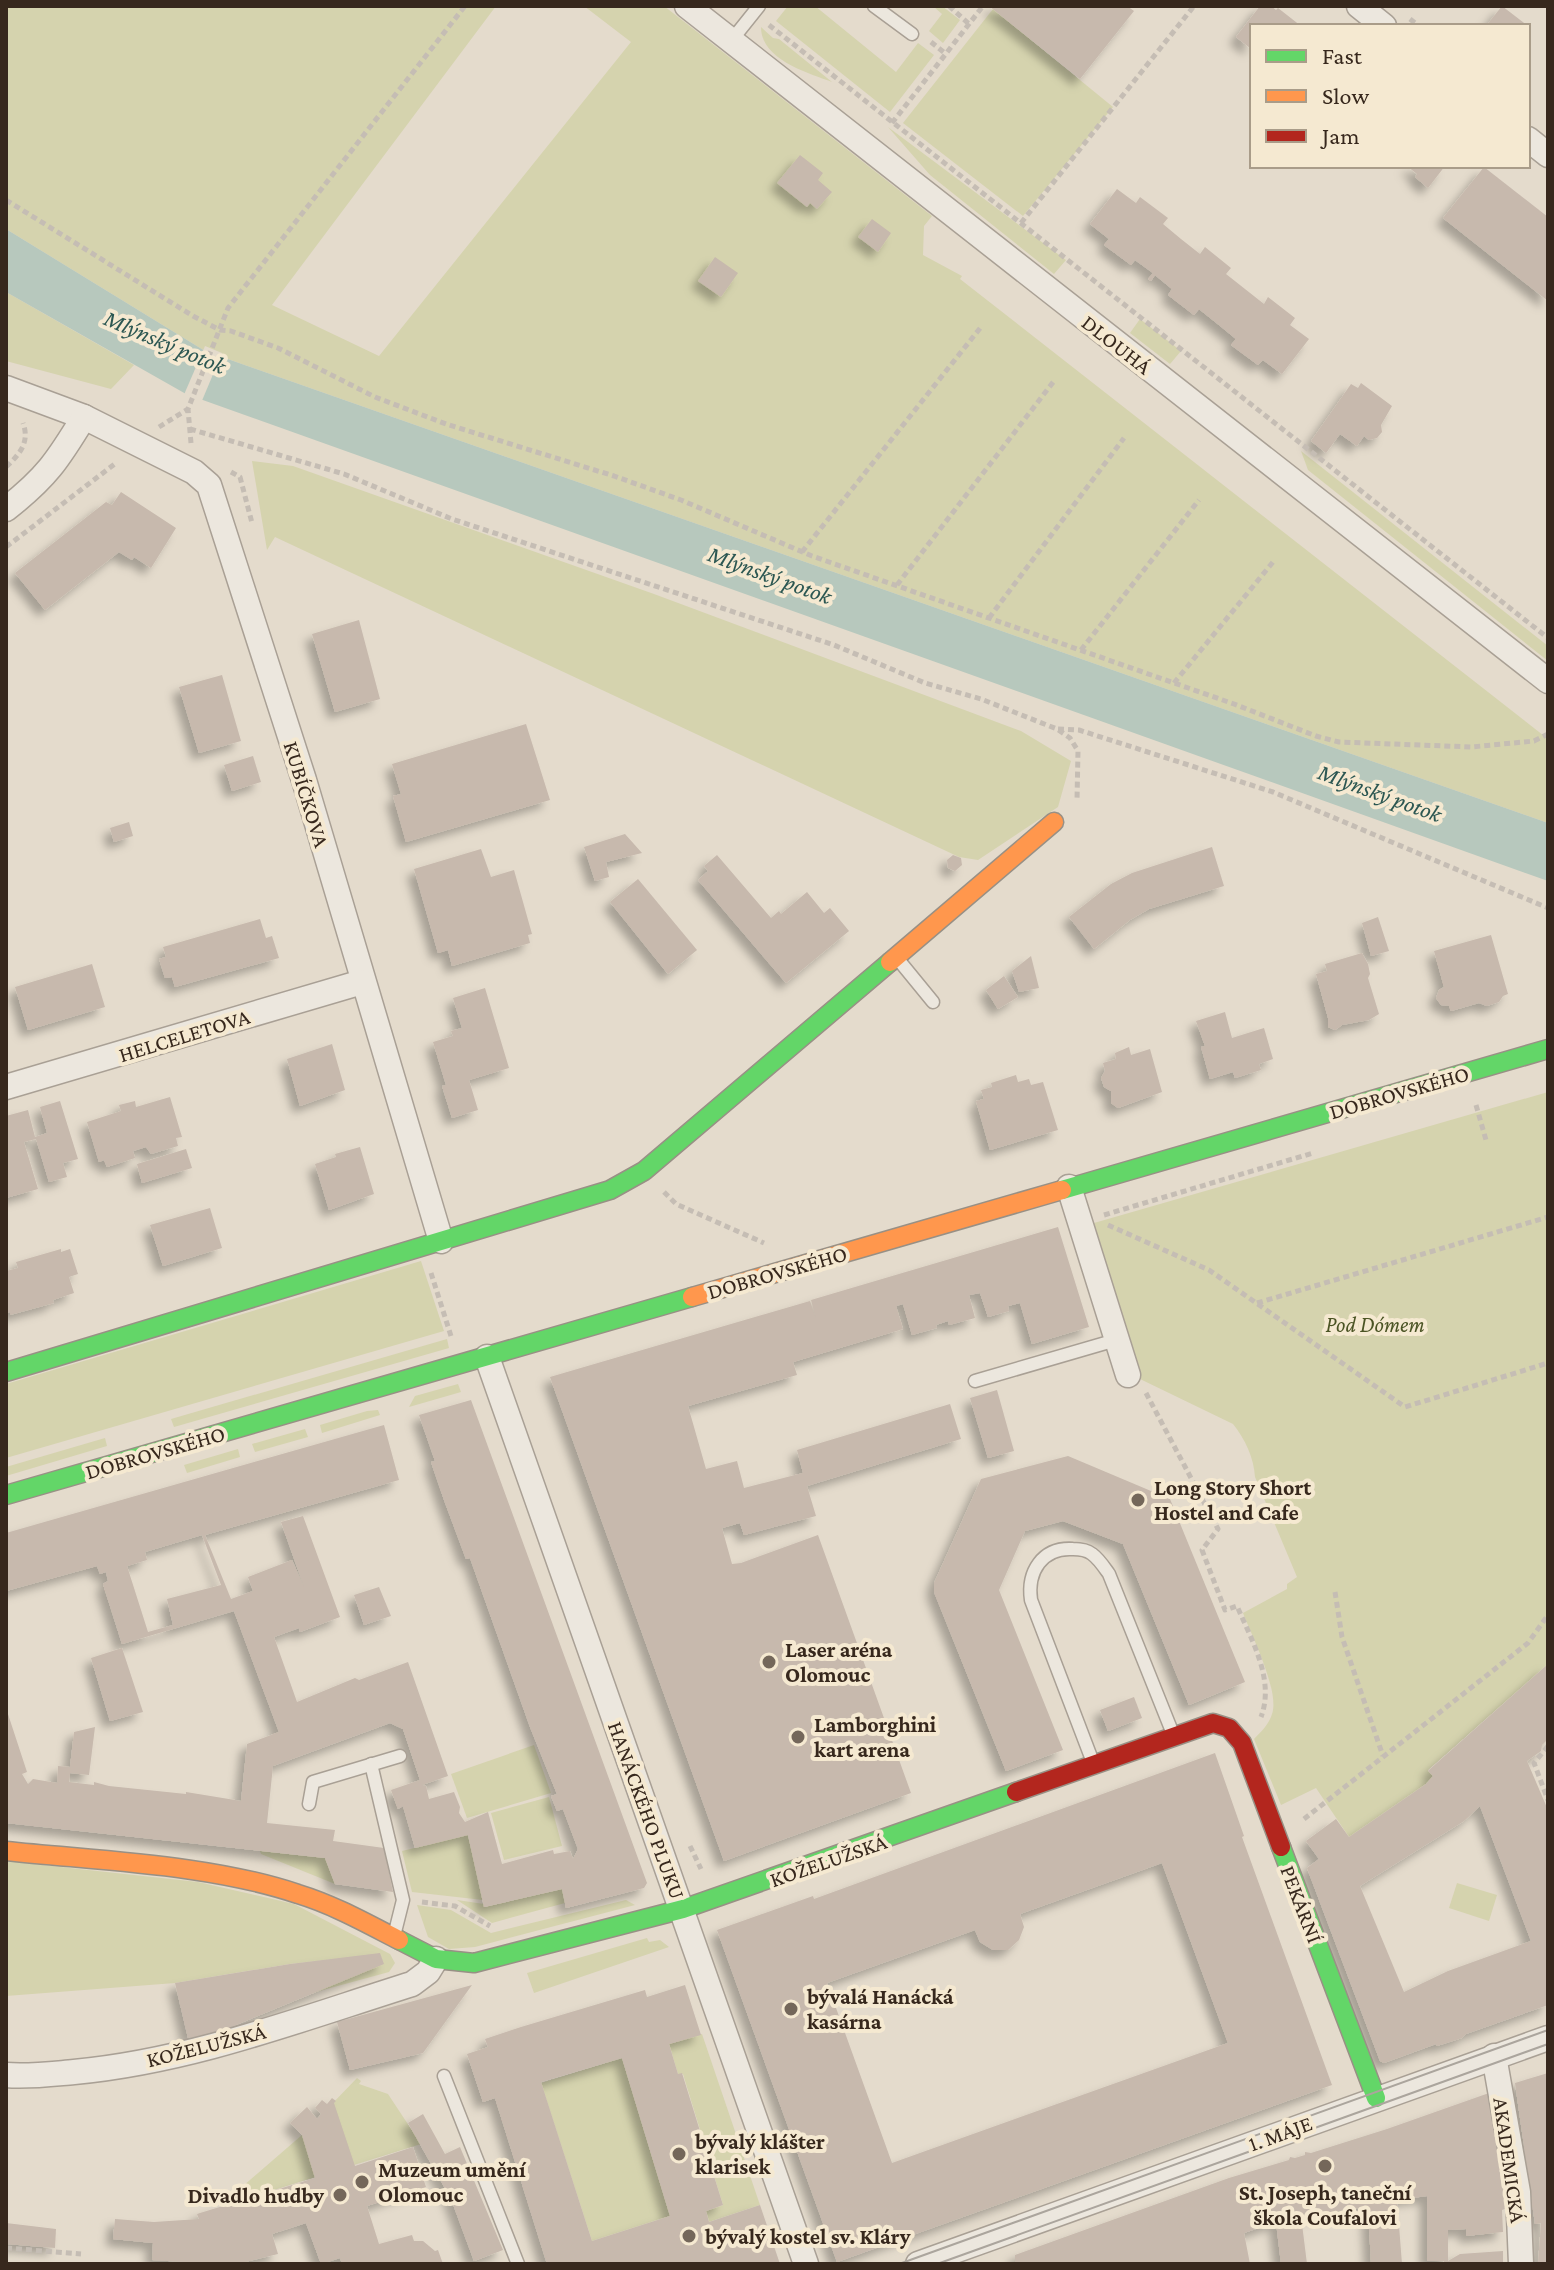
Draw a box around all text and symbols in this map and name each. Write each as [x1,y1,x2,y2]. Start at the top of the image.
legend [1250,24,1530,168]
text: Fast [1322,42,1363,69]
text: Slow [1322,82,1369,109]
text: Jam [1320,122,1360,149]
water label: Mlýnský potok [99,303,232,380]
street label: DLOUHÁ [1077,309,1157,380]
water label: Mlýnský potok [704,539,837,610]
street label: KUBÍČKOVA [279,738,335,851]
water label: Mlýnský potok [1314,757,1447,828]
street label: HELCELETOVA [116,1004,253,1067]
street label: DOBROVSKÉHO [1326,1061,1472,1124]
street label: DOBROVSKÉHO [704,1241,850,1304]
park label: Pod Dómem [1325,1312,1425,1337]
street label: DOBROVSKÉHO [82,1421,228,1484]
place label: Long Story Short Hostel and Cafe [1154,1475,1312,1525]
marker: Long Story Short Hostel and Cafe [1129,1491,1147,1509]
place label: Laser aréna Olomouc [785,1637,893,1687]
marker: Laser aréna Olomouc [760,1653,778,1671]
place label: Lamborghini kart arena [814,1712,937,1762]
street label: HANÁCKÉHO PLUKU [603,1718,690,1902]
marker: Lamborghini kart arena [789,1728,807,1746]
street label: KOŽELUŽSKÁ [766,1829,890,1892]
street label: PEKÁRNÍ [1275,1862,1328,1947]
place label: bývalá Hanácká kasárna [806,1984,954,2034]
marker: bývalá Hanácká kasárna [782,2000,800,2018]
street label: KOŽELUŽSKÁ [144,2018,269,2072]
street label: AKADEMICKÁ [1488,2096,1531,2225]
street label: 1. MÁJE [1245,2110,1315,2156]
place label: bývalý klášter klarisek [694,2129,825,2179]
marker: bývalý klášter klarisek [670,2145,688,2163]
place label: Muzeum umění Olomouc [378,2157,527,2207]
marker: St. Joseph, taneční škola Coufalovi [1316,2157,1334,2175]
marker: Muzeum umění Olomouc [353,2173,371,2191]
place label: St. Joseph, taneční škola Coufalovi [1239,2180,1413,2230]
place label: Divadlo hudby [187,2183,324,2208]
marker: Divadlo hudby [331,2186,349,2204]
place label: bývalý kostel sv. Kláry [704,2224,911,2249]
marker: bývalý kostel sv. Kláry [680,2227,698,2245]

